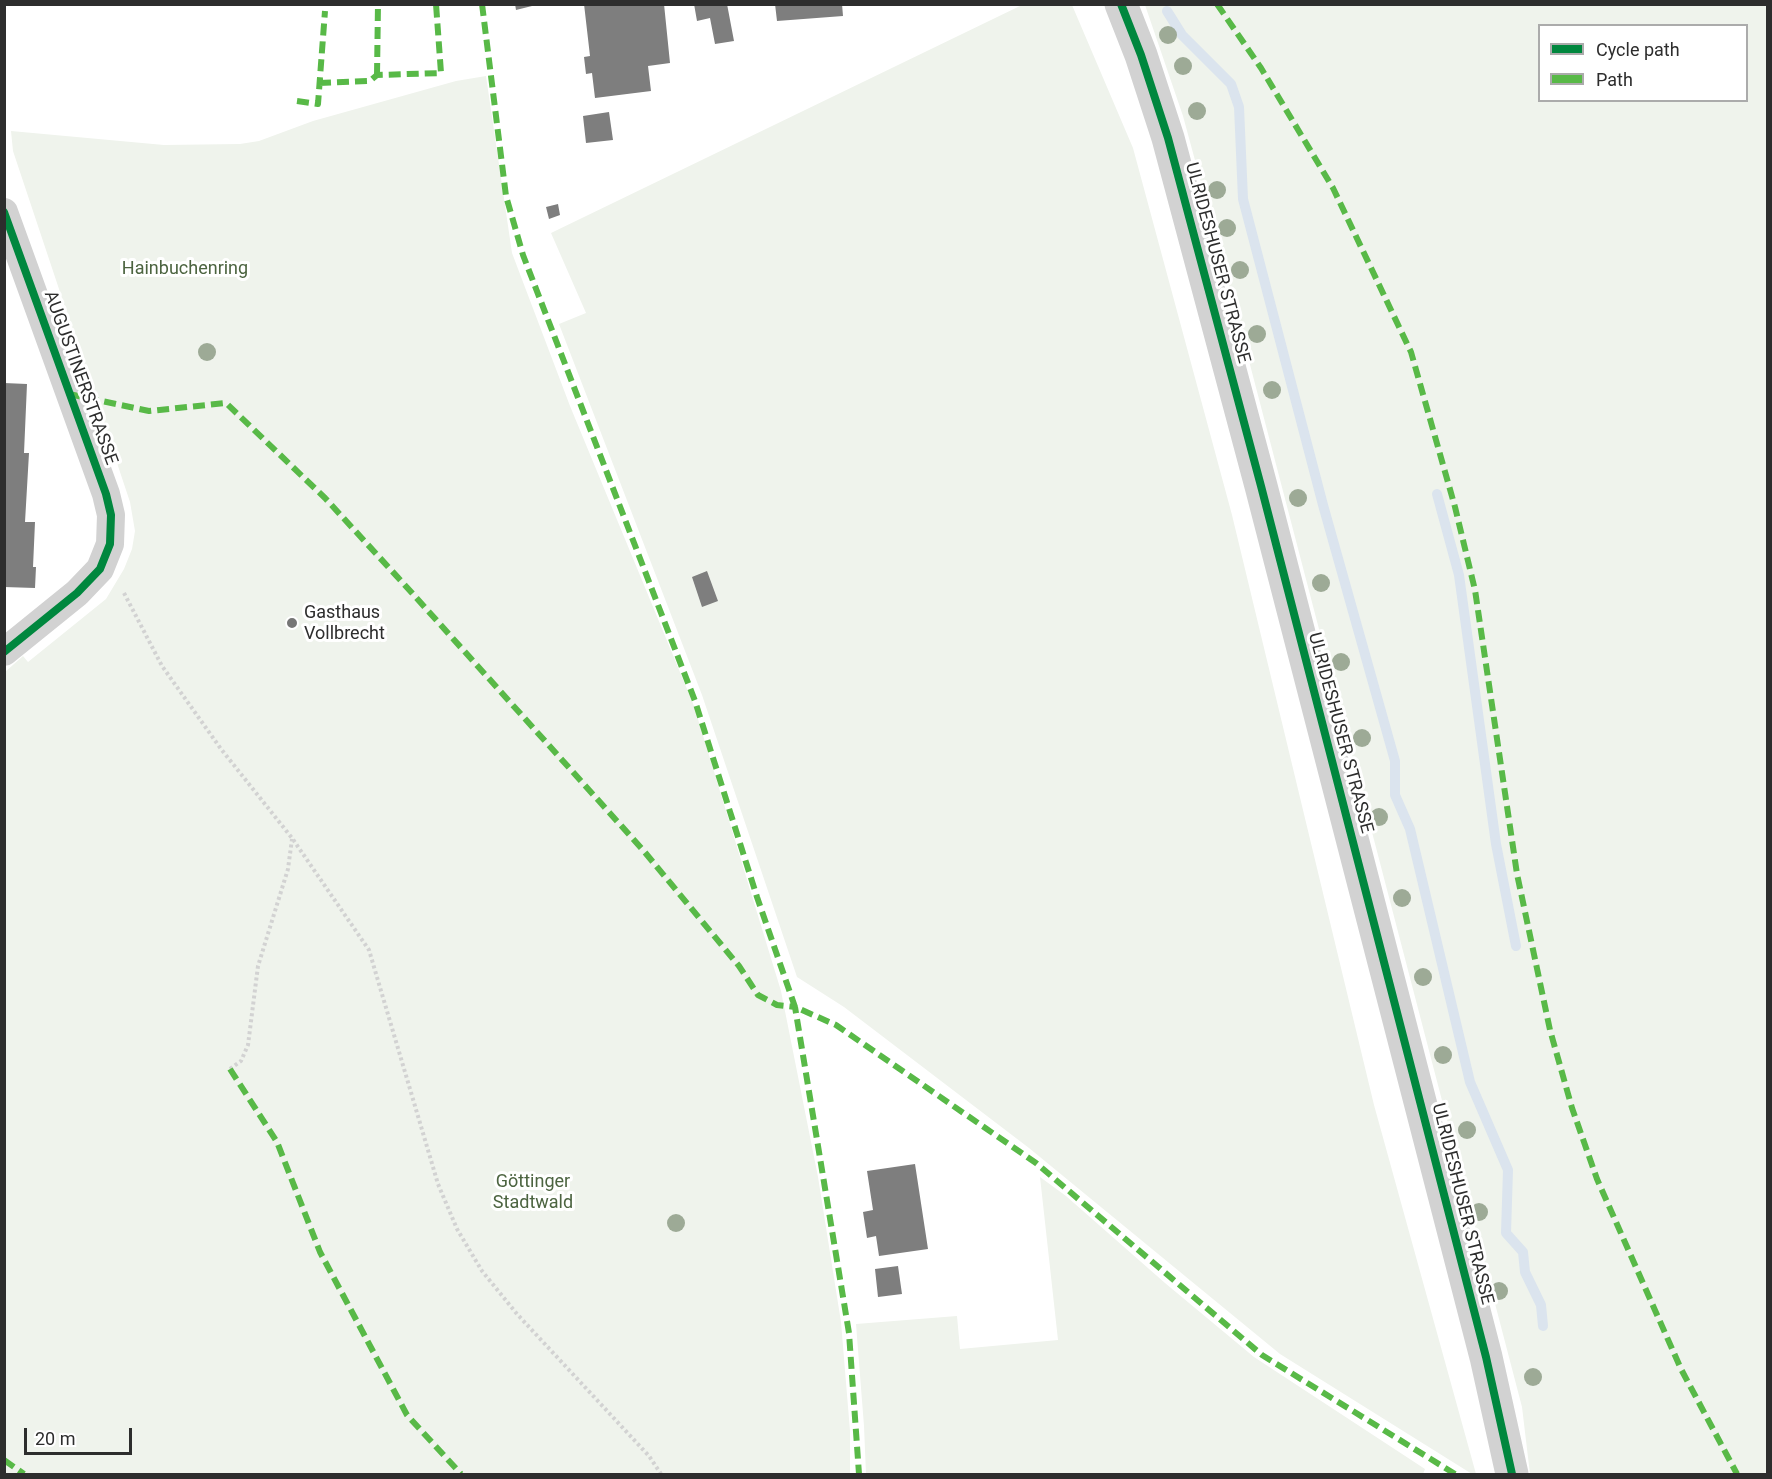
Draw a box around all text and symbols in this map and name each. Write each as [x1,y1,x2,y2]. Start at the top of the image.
legend [1538,24,1748,102]
text: Cycle path [1596,39,1680,60]
text: Path [1596,69,1633,90]
street label: ULRIDESHUSER STRASSE [1180,160,1254,366]
park label: Hainbuchenring [122,258,248,280]
street label: AUGUSTINERSTRASSE [38,288,122,468]
place label: Gasthaus Vollbrecht [304,602,385,644]
marker: Gasthaus Vollbrecht [285,616,299,630]
street label: ULRIDESHUSER STRASSE [1303,630,1377,836]
street label: ULRIDESHUSER STRASSE [1426,1101,1498,1307]
park label: Göttinger Stadtwald [493,1171,573,1214]
scale bar [27,1416,135,1454]
text: 20 m [35,1428,75,1449]

